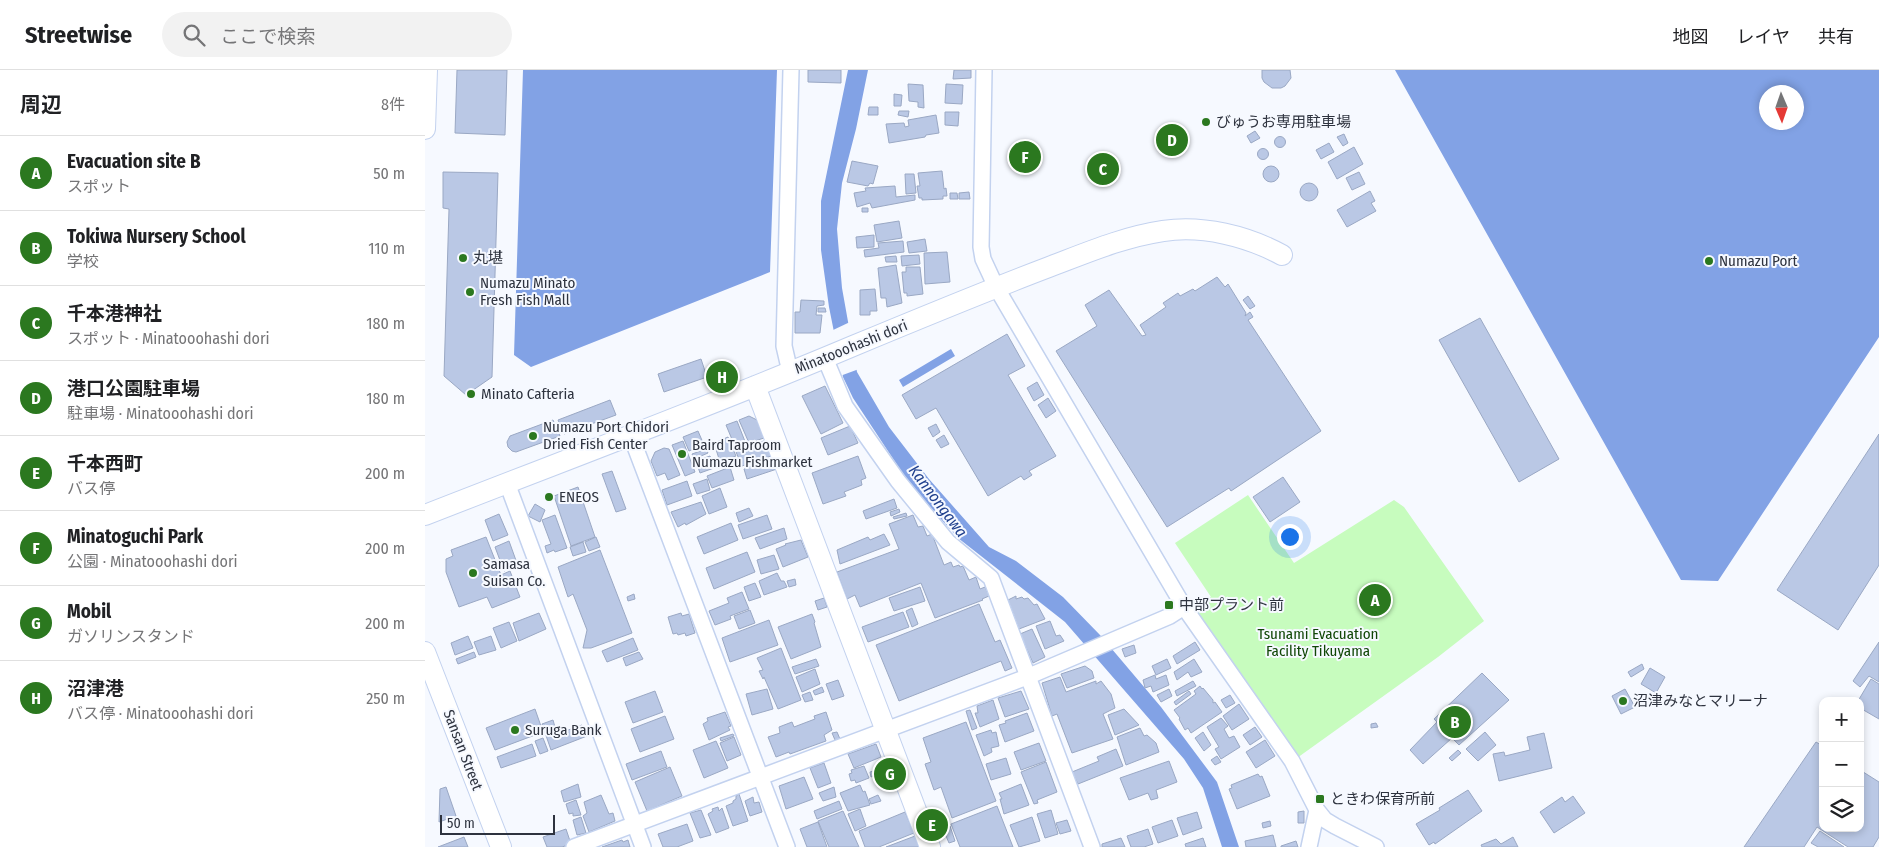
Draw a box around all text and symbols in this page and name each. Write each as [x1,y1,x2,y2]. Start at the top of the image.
search box [162,12,512,57]
text: Streetwise [25,21,132,49]
icon: search [180,21,208,49]
text: ここで検索 [220,25,315,48]
text: 地図 [1673,26,1709,48]
text: レイヤ [1737,26,1790,48]
text: 共有 [1818,26,1854,48]
north arrow [1759,85,1804,130]
text: 周辺 [20,92,62,118]
text: 8件 [381,95,405,114]
place label: びゅうお専用駐車場 [1216,113,1351,131]
marker: びゅうお専用駐車場 [1200,116,1212,128]
pin: D [1156,121,1188,159]
pin: F [1009,138,1041,176]
text: Evacuation site B [67,150,201,173]
pin: C [1087,150,1119,188]
text: A [32,164,40,183]
text: 50 m [373,164,405,183]
text: スポット [67,177,131,196]
text: Tokiwa Nursery School [67,225,246,248]
text: B [32,239,40,258]
text: 110 m [368,239,405,258]
place label: 丸堪 [473,249,503,267]
text: 学校 [67,252,99,271]
marker: 丸堪 [457,252,469,264]
place label: Numazu Port [1719,252,1798,270]
marker: Numazu Port [1703,255,1715,267]
place label: Numazu Minato Fresh Fish Mall [480,274,575,309]
marker: Numazu Minato Fresh Fish Mall [464,286,476,298]
text: 千本港神社 [67,302,162,325]
text: C [32,314,40,333]
text: 180 m [366,314,405,333]
street label: Minatooohashi dori [792,316,910,378]
text: スポット · Minatooohashi dori [67,329,270,348]
pin: H [706,358,738,396]
text: 港口公園駐車場 [67,377,200,400]
place label: Minato Cafteria [481,385,575,403]
marker: Minato Cafteria [465,388,477,400]
text: D [31,389,41,408]
text: 180 m [366,389,405,408]
text: 駐車場 · Minatooohashi dori [67,404,254,423]
place label: Numazu Port Chidori Dried Fish Center [543,418,669,453]
marker: Numazu Port Chidori Dried Fish Center [527,430,539,442]
place label: Baird Taproom Numazu Fishmarket [692,436,813,471]
marker: Baird Taproom Numazu Fishmarket [676,448,688,460]
text: 千本西町 [67,452,143,475]
water label: Kannongawa [905,461,971,541]
text: E [32,464,40,483]
text: 200 m [365,464,405,483]
text: バス停 [67,479,115,498]
place label: ENEOS [559,488,599,506]
marker: ENEOS [543,491,555,503]
your location [1277,524,1303,550]
text: Minatoguchi Park [67,525,203,548]
text: F [32,539,40,558]
text: 200 m [365,539,405,558]
text: 公園 · Minatooohashi dori [67,552,238,571]
place label: Samasa Suisan Co. [483,555,545,590]
marker: Samasa Suisan Co. [467,567,479,579]
pin: A [1359,581,1391,619]
place label: 中部プラント前 [1179,596,1284,614]
marker: 中部プラント前 [1163,599,1175,611]
text: Mobil [67,600,111,623]
text: G [31,614,41,633]
text: 200 m [365,614,405,633]
park label: Tsunami Evacuation Facility Tikuyama [1257,625,1379,660]
text: ガソリンスタンド [67,627,195,646]
text: 沼津港 [67,677,124,700]
text: H [31,689,41,708]
text: 250 m [366,689,405,708]
place label: 沼津みなとマリーナ [1633,692,1768,710]
marker: 沼津みなとマリーナ [1617,695,1629,707]
map controls [1819,697,1864,832]
button: + [1819,697,1864,742]
pin: B [1439,703,1471,741]
text: バス停 · Minatooohashi dori [67,704,254,723]
street label: Sansan Street [439,707,487,793]
place label: Suruga Bank [525,721,601,739]
marker: Suruga Bank [509,724,521,736]
button: − [1819,742,1864,787]
pin: G [874,755,906,793]
button: layers [1819,787,1864,832]
place label: ときわ保育所前 [1330,790,1435,808]
marker: ときわ保育所前 [1314,793,1326,805]
pin: E [916,806,948,844]
scale bar [440,812,555,835]
text: 50 m [447,815,475,832]

